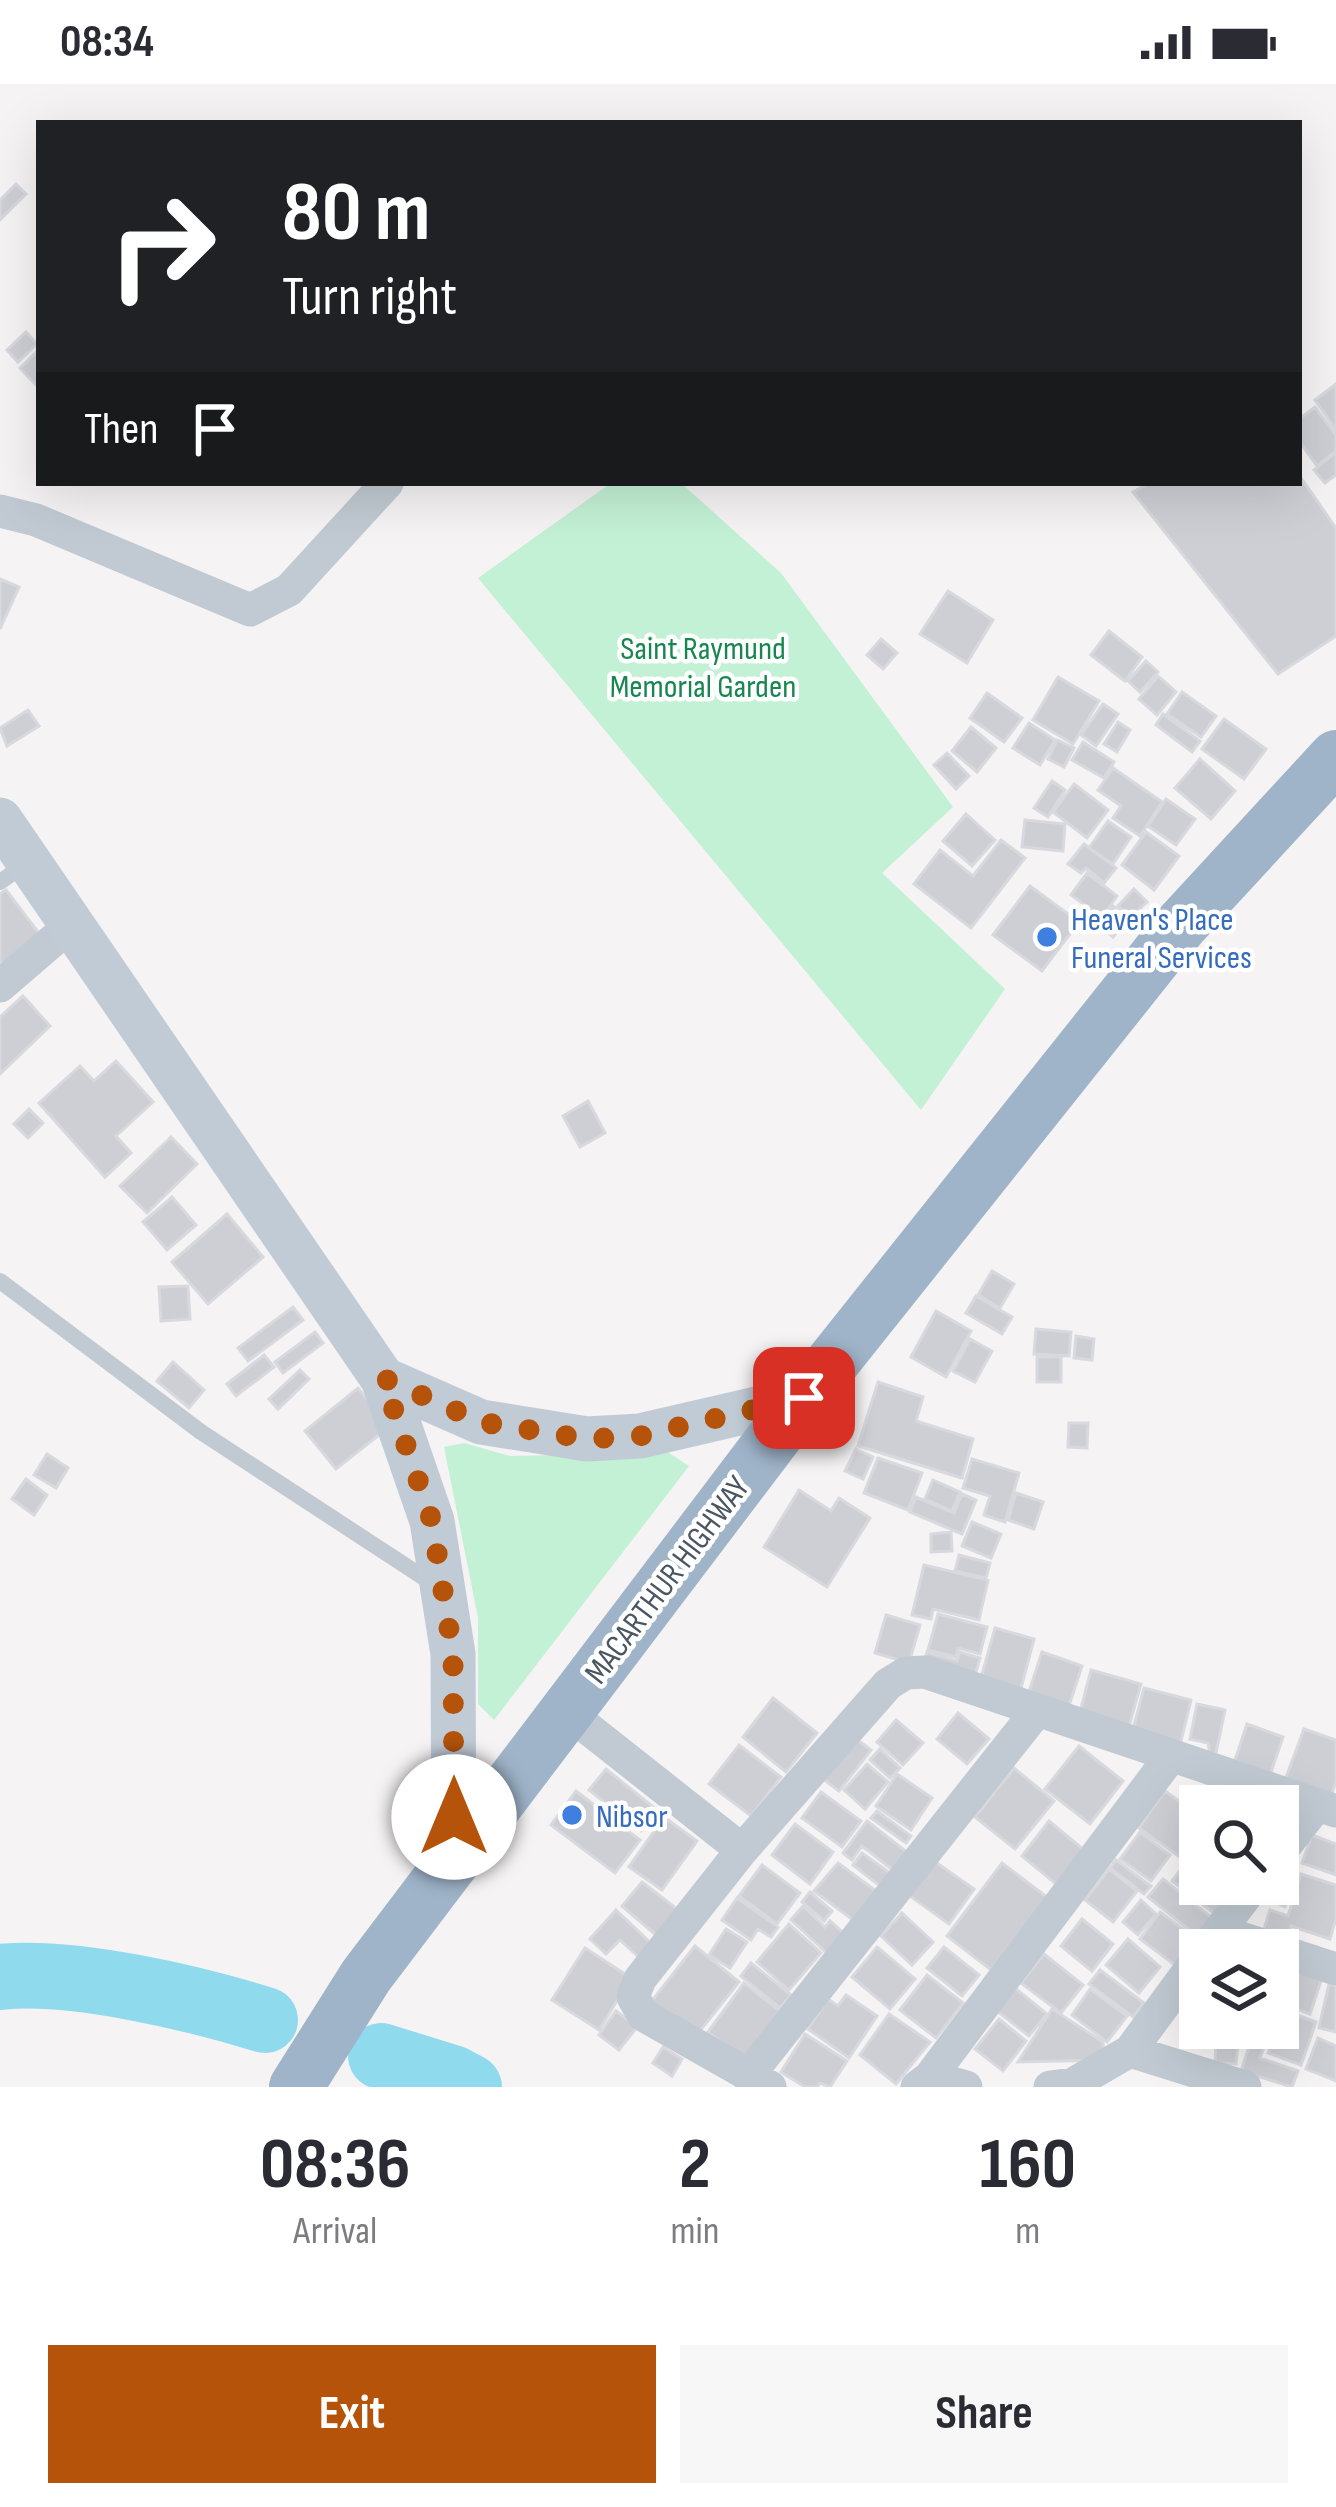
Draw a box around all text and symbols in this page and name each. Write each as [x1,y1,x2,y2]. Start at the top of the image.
text: 08:34 [60,15,154,70]
text: 80 m [282,163,430,264]
icon: right [84,168,240,324]
text: Turn right [282,265,457,330]
icon: arrive [182,396,248,462]
text: Then [84,402,158,457]
park label: Saint Raymund Memorial Garden [610,629,796,707]
place label: Heaven's Place Funeral Services [1071,900,1252,978]
marker: Heaven's Place Funeral Services [1034,924,1060,950]
pin [753,1347,855,1449]
icon: arrive [771,1365,837,1431]
street label: MACARTHUR HIGHWAY [577,1468,759,1692]
position arrow [391,1754,517,1880]
map controls [1179,1785,1299,2049]
button: search [1179,1785,1299,1905]
place label: Nibsor [596,1797,668,1837]
marker: Nibsor [559,1802,585,1828]
button: layers [1179,1929,1299,2049]
text: 08:36 [260,2122,410,2209]
text: 2 [679,2122,711,2209]
text: 160 [980,2122,1076,2209]
text: Arrival [293,2208,377,2255]
text: min [671,2208,719,2255]
text: m [1015,2208,1040,2255]
button: Exit [48,2345,656,2483]
button: Share [680,2345,1288,2483]

